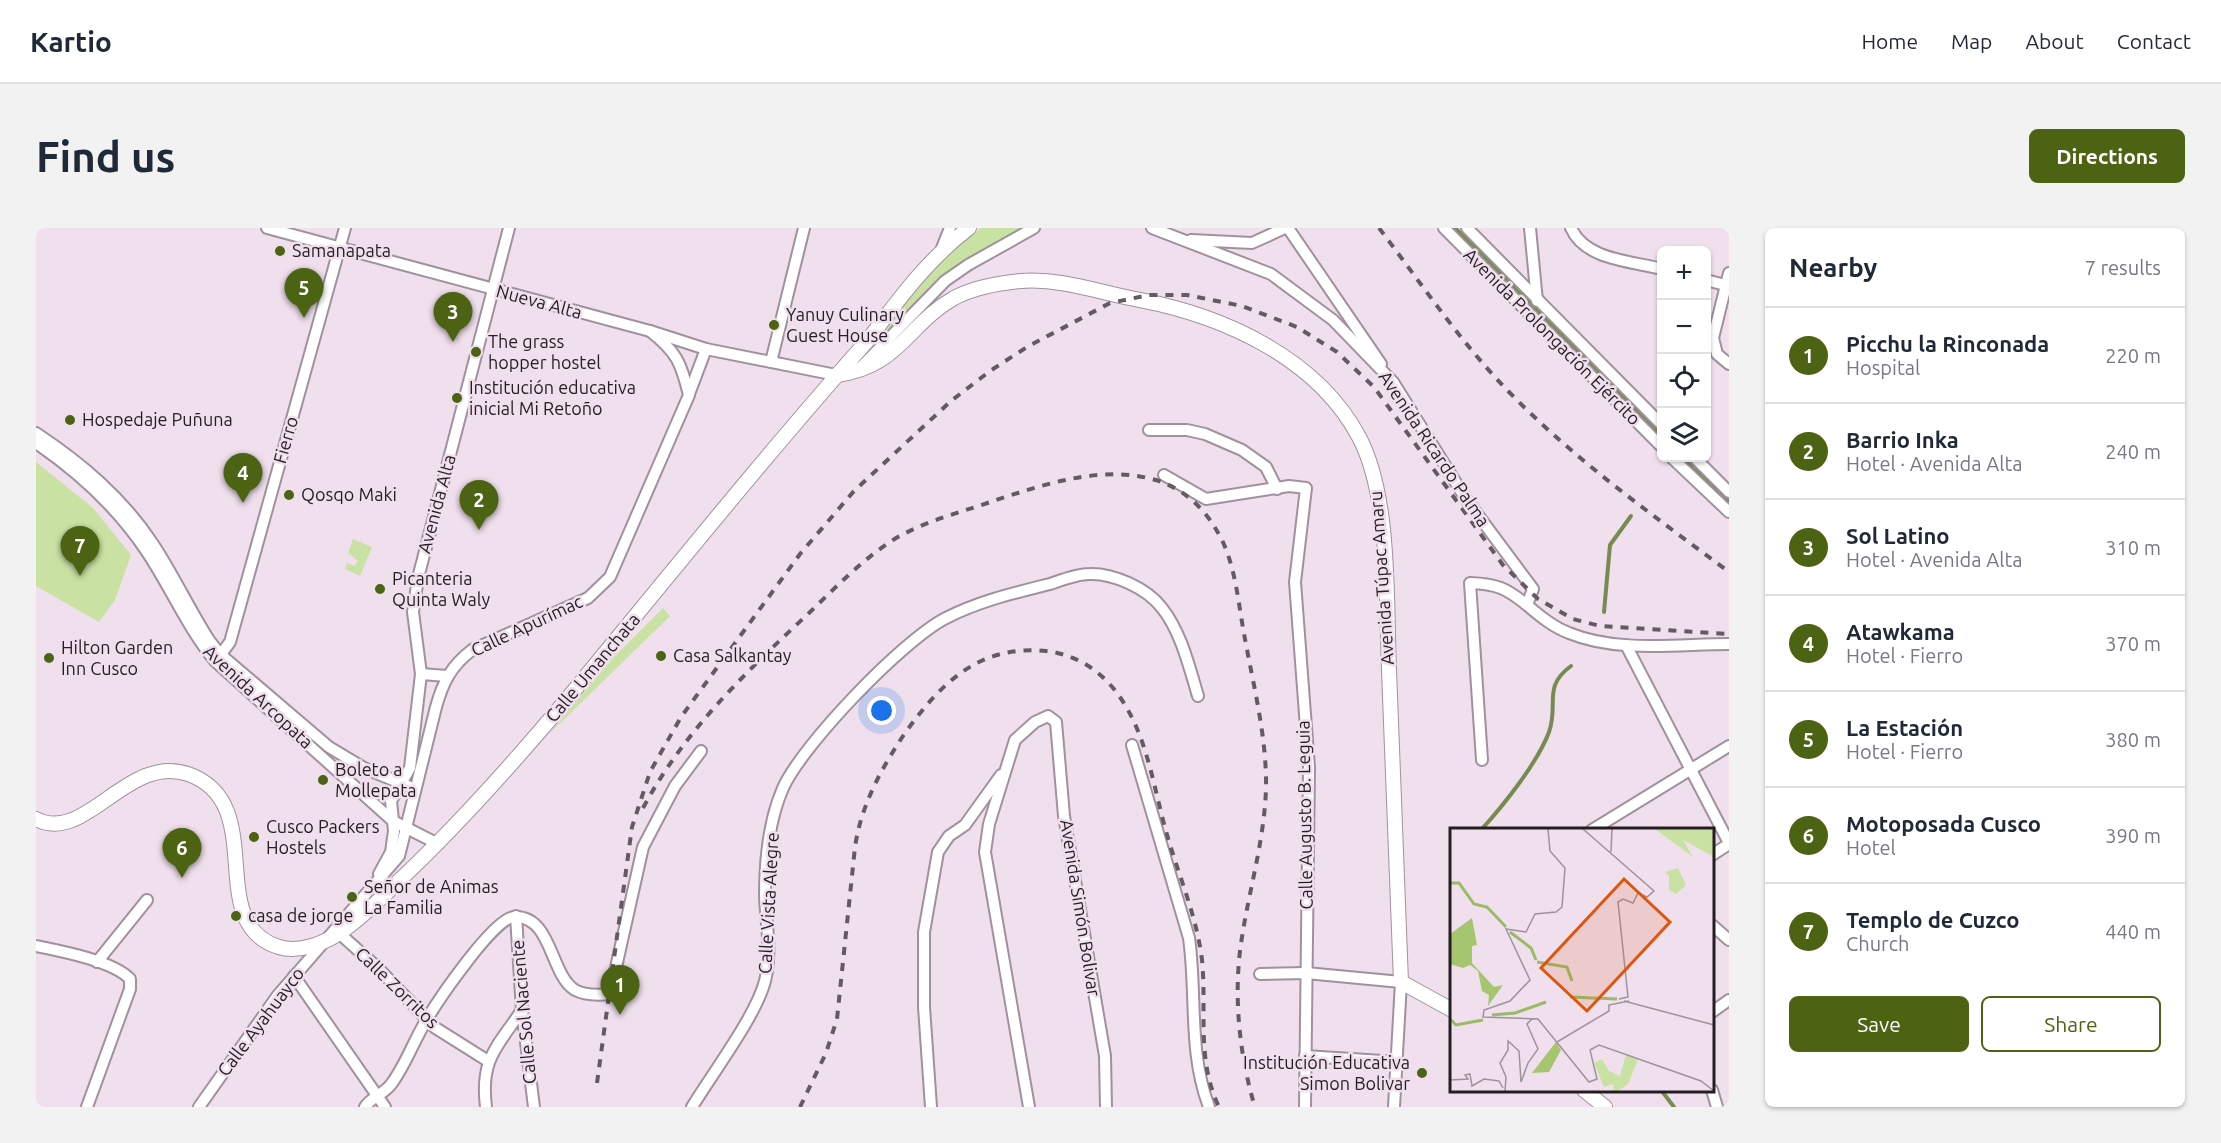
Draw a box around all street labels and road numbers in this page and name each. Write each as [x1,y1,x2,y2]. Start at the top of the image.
street label: Avenida Prolongación Ejército [1460,244,1645,429]
street label: Nueva Alta [494,280,584,322]
street label: Avenida Ricardo Palma [1375,367,1494,530]
street label: Fierro [269,414,301,466]
street label: Avenida Alta [413,452,459,555]
street label: Avenida Túpac Amaru [1365,490,1397,666]
street label: Calle Apurímac [468,591,585,660]
street label: Calle Umanchata [541,609,643,726]
street label: Avenida Arcopata [200,640,317,752]
street label: Calle Augusto B. Leguia [1292,720,1316,910]
street label: Avenida Simón Bolivar [1057,818,1105,998]
street label: Calle Vista Alegre [754,832,782,974]
street label: Calle Sol Naciente [507,939,539,1085]
street label: Calle Zorritos [352,943,444,1032]
street label: Calle Ayahuayco [213,963,307,1080]

